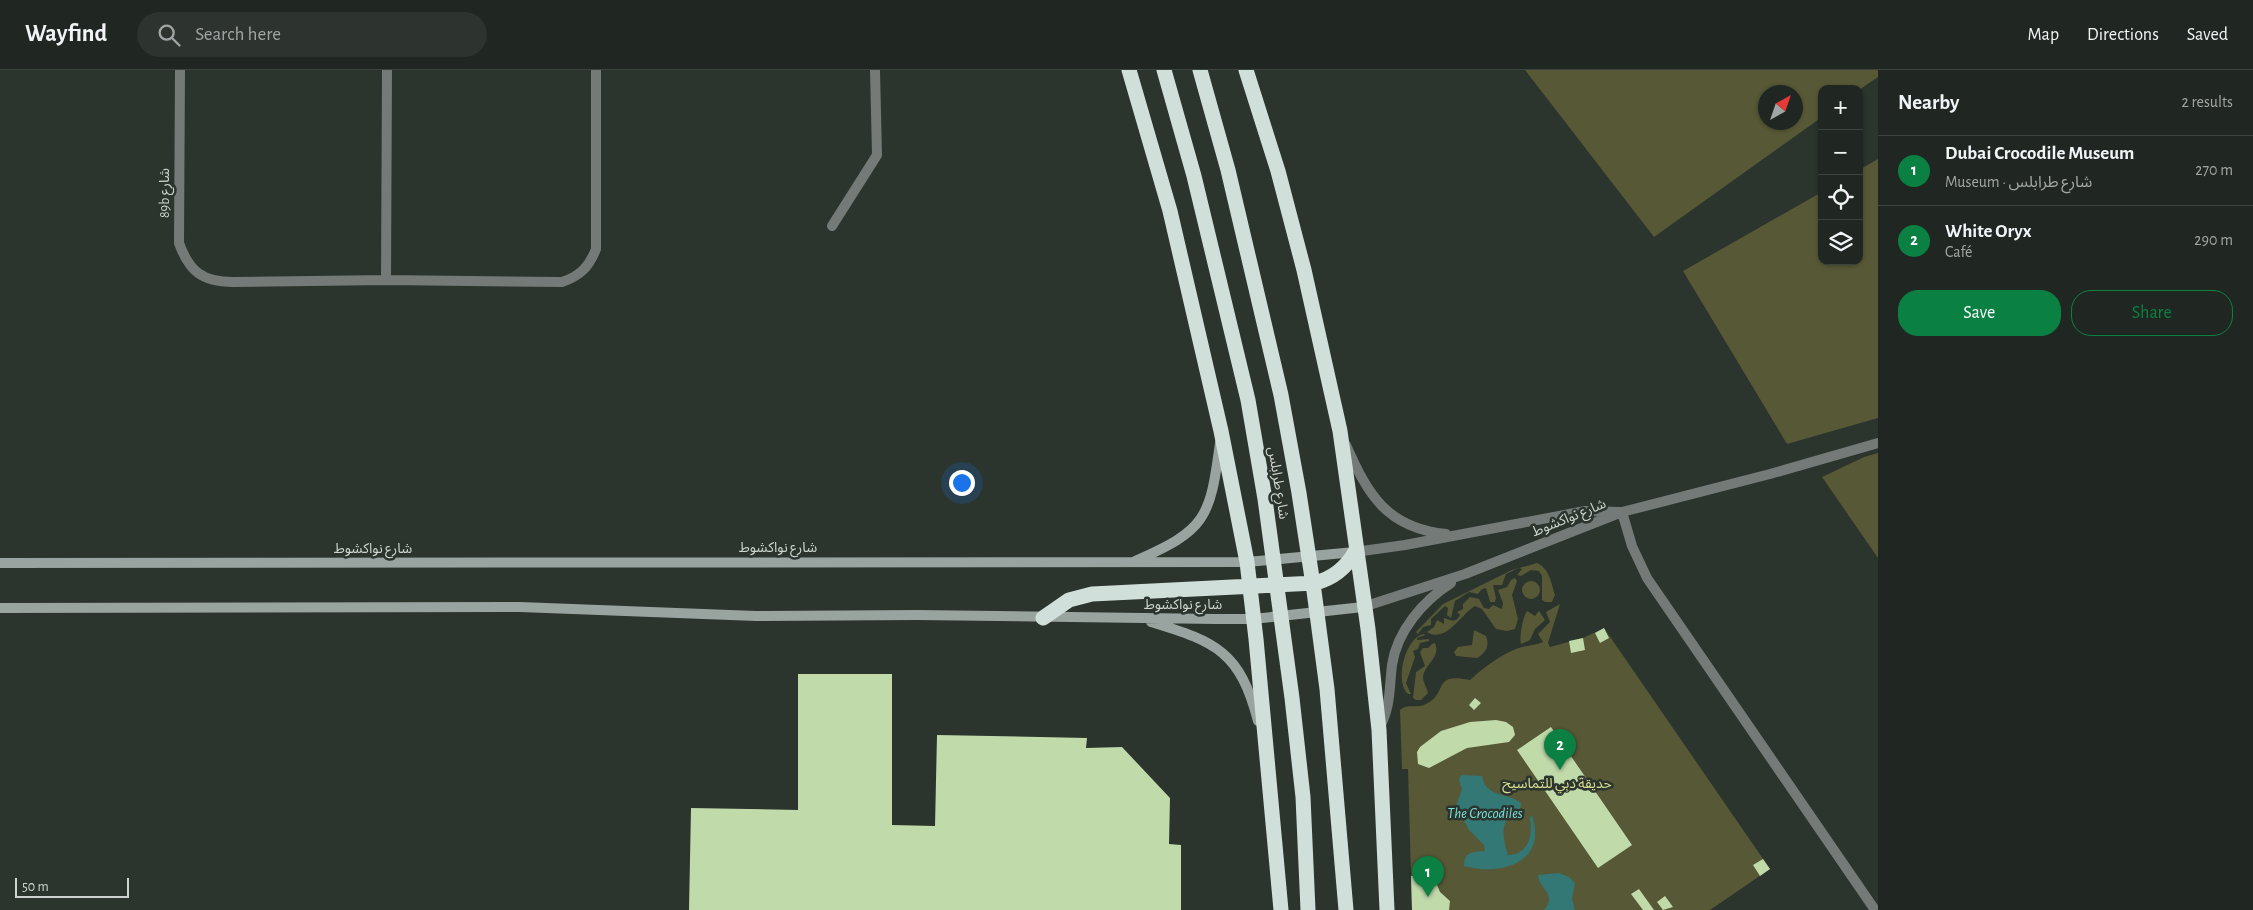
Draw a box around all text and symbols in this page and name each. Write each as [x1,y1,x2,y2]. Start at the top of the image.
search box [137,12,487,57]
icon: search [155,21,183,49]
text: Wayfind [25,22,107,46]
text: Search here [195,25,281,44]
text: Map [2028,26,2059,44]
text: Directions [2087,26,2159,44]
text: Saved [2187,26,2228,44]
north arrow [1758,85,1803,130]
map controls [1818,85,1863,265]
button: + [1818,85,1863,130]
text: Nearby [1898,92,1959,113]
text: 2 results [2181,94,2233,110]
button: − [1818,130,1863,175]
text: Dubai Crocodile Museum [1945,144,2134,163]
text: 1 [1911,162,1917,178]
text: 270 m [2195,162,2233,178]
street label: 89b شارع [158,168,175,218]
text: Museum · شارع طرابلس [1945,174,2092,190]
button: locate [1818,175,1863,220]
button: layers [1818,220,1863,265]
text: White Oryx [1945,222,2031,241]
text: 2 [1910,232,1918,248]
text: 290 m [2194,232,2233,248]
text: Café [1945,244,1973,260]
button: Save [1898,290,2061,336]
button: Share [2071,290,2233,336]
street label: شارع طرابلس [1262,446,1291,521]
your location [949,470,975,496]
street label: شارع نواكشوط [1530,497,1609,542]
street label: شارع نواكشوط [739,541,817,558]
street label: شارع نواكشوط [334,542,412,559]
street label: شارع نواكشوط [1144,598,1222,615]
pin: 2 [1544,729,1576,770]
park label: حديقة دبي للتماسيح [1502,777,1612,794]
water label: The Crocodiles [1447,806,1523,821]
pin: 1 [1412,856,1444,897]
scale bar [15,875,129,898]
text: 50 m [22,880,49,894]

